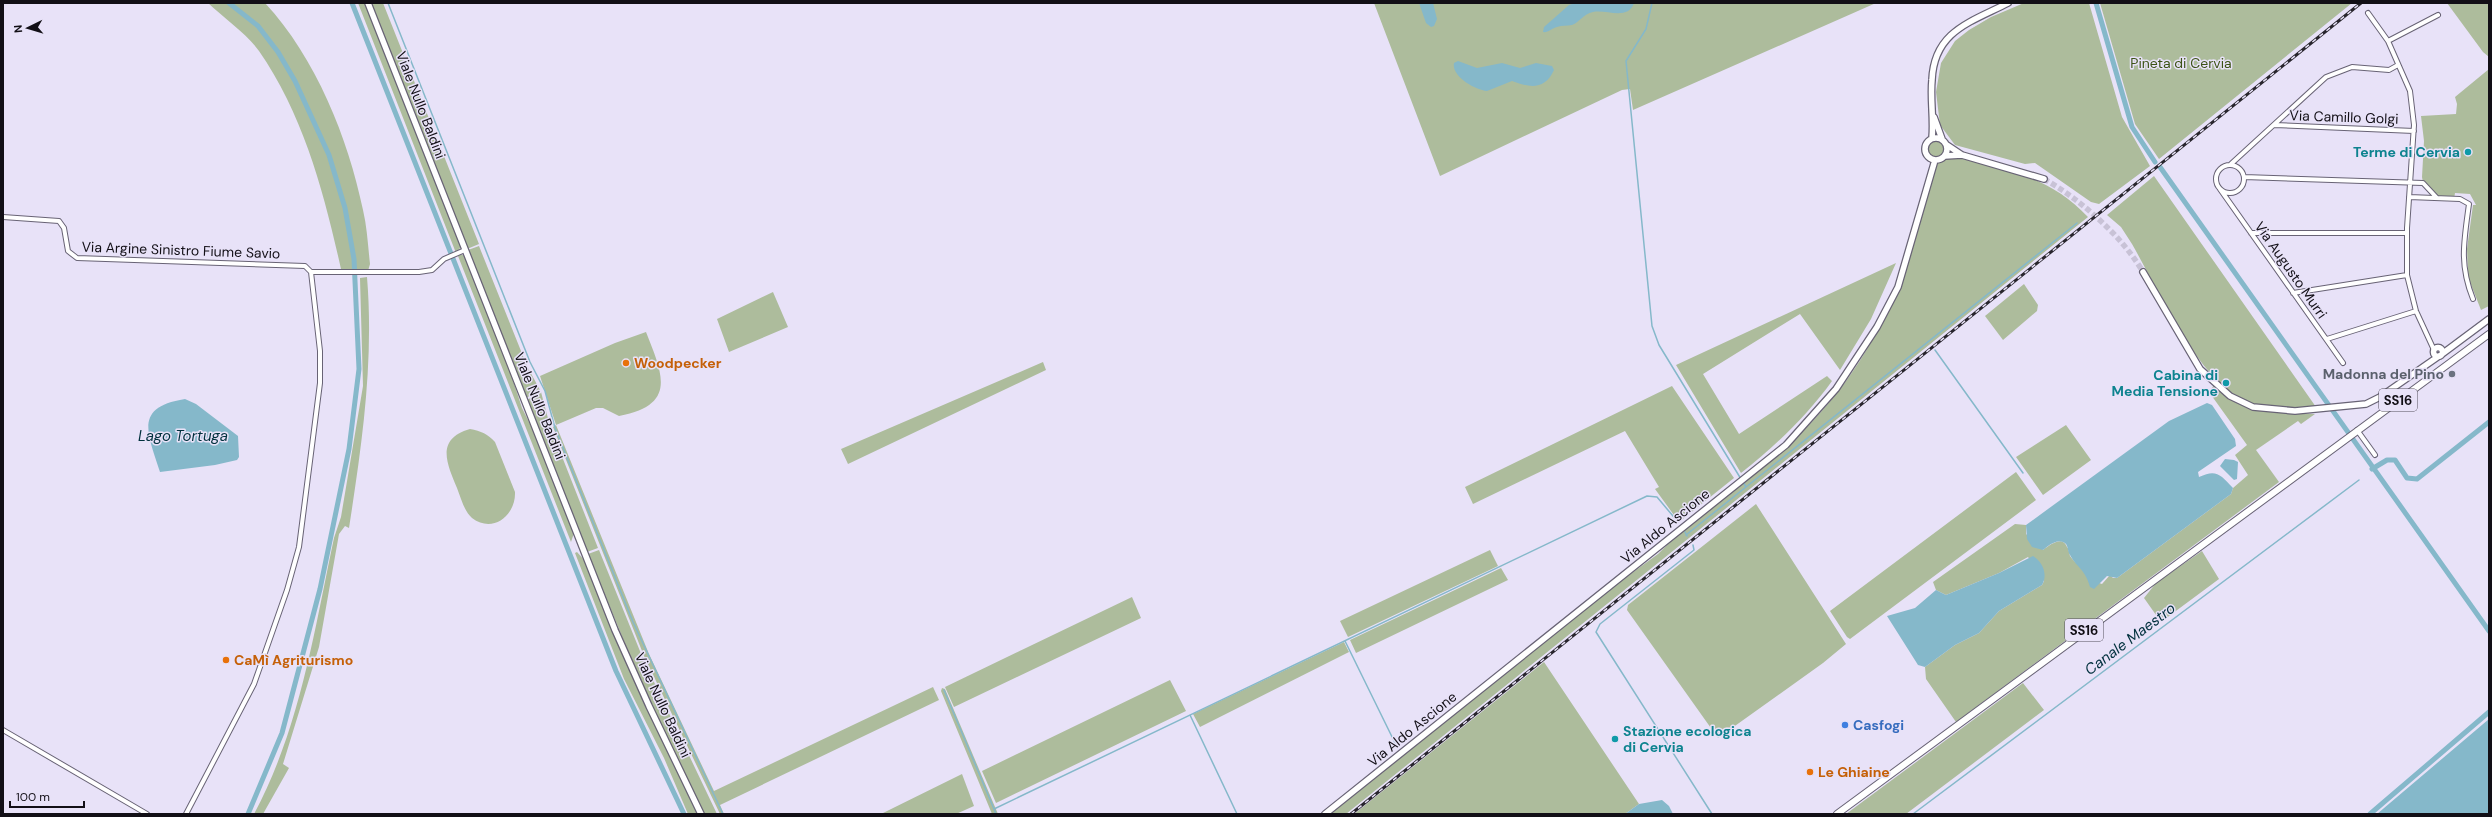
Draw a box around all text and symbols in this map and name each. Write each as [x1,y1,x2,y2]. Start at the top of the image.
north arrow [8,8,48,48]
text: N [11,24,25,33]
street label: Viale Nullo Baldini [392,49,450,161]
park label: Pineta di Cervia [2130,54,2232,72]
street label: Via Camillo Golgi [2289,106,2399,128]
place label: Terme di Cervia [2353,143,2460,161]
marker: Terme di Cervia [2463,147,2473,157]
street label: Via Augusto Murri [2251,218,2331,322]
street label: Via Argine Sinistro Fiume Savio [81,238,281,262]
street label: Viale Nullo Baldini [510,350,570,462]
place label: Woodpecker [634,354,722,372]
marker: Woodpecker [621,358,631,368]
place label: Madonna del Pino [2323,365,2444,383]
place label: Cabina di Media Tensione [2112,366,2218,400]
marker: Madonna del Pino [2447,369,2457,379]
marker: Cabina di Media Tensione [2221,378,2231,388]
road number: SS16 [2379,389,2417,411]
water label: Lago Tortuga [138,426,228,446]
street label: Via Aldo Ascione [1617,485,1713,567]
water label: Canale Maestro [2081,598,2180,680]
road number: SS16 [2065,619,2103,641]
street label: Viale Nullo Baldini [631,650,695,760]
place label: CaMì Agriturismo [234,651,353,669]
marker: CaMì Agriturismo [221,655,231,665]
street label: Via Aldo Ascione [1364,688,1460,770]
place label: Casfogi [1853,716,1904,734]
marker: Casfogi [1840,720,1850,730]
place label: Stazione ecologica di Cervia [1623,722,1752,756]
marker: Stazione ecologica di Cervia [1610,734,1620,744]
place label: Le Ghiaine [1818,763,1890,781]
marker: Le Ghiaine [1805,767,1815,777]
scale bar [10,783,84,809]
text: 100 m [16,789,50,805]

